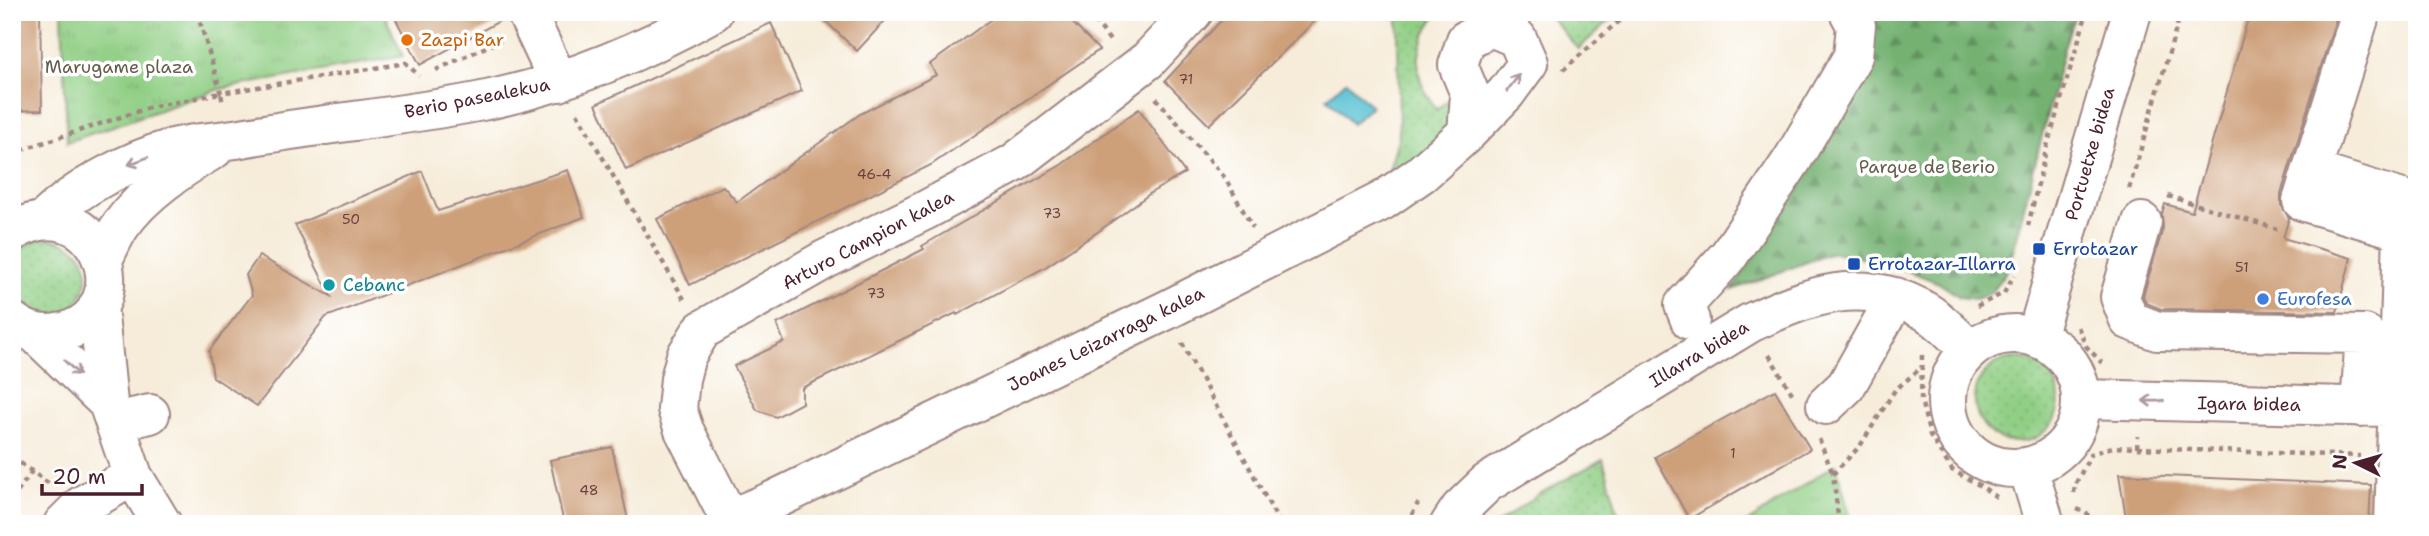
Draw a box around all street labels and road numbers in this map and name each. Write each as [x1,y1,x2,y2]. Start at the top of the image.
street label: Berio pasealekua [402,72,552,124]
street label: Portuetxe bidea [2060,85,2120,223]
street label: Arturo Campion kalea [778,185,958,295]
street label: Joanes Leizarraga kalea [1004,281,1208,397]
street label: Illarra bidea [1645,315,1753,393]
street label: Igara bidea [2197,391,2301,417]

